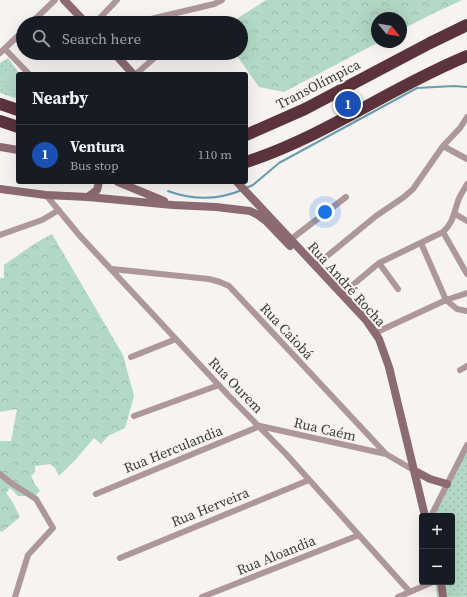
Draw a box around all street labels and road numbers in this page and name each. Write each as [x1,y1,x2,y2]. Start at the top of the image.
street label: TransOlímpica [272,54,364,114]
street label: Rua André Rocha [303,237,391,332]
street label: Rua Caiobá [256,298,319,364]
street label: Rua Ourem [204,352,268,418]
street label: Rua Caém [292,412,358,446]
street label: Rua Herculandia [121,420,226,478]
street label: Rua Herveira [168,482,253,532]
street label: Rua Aloandia [234,530,319,580]

